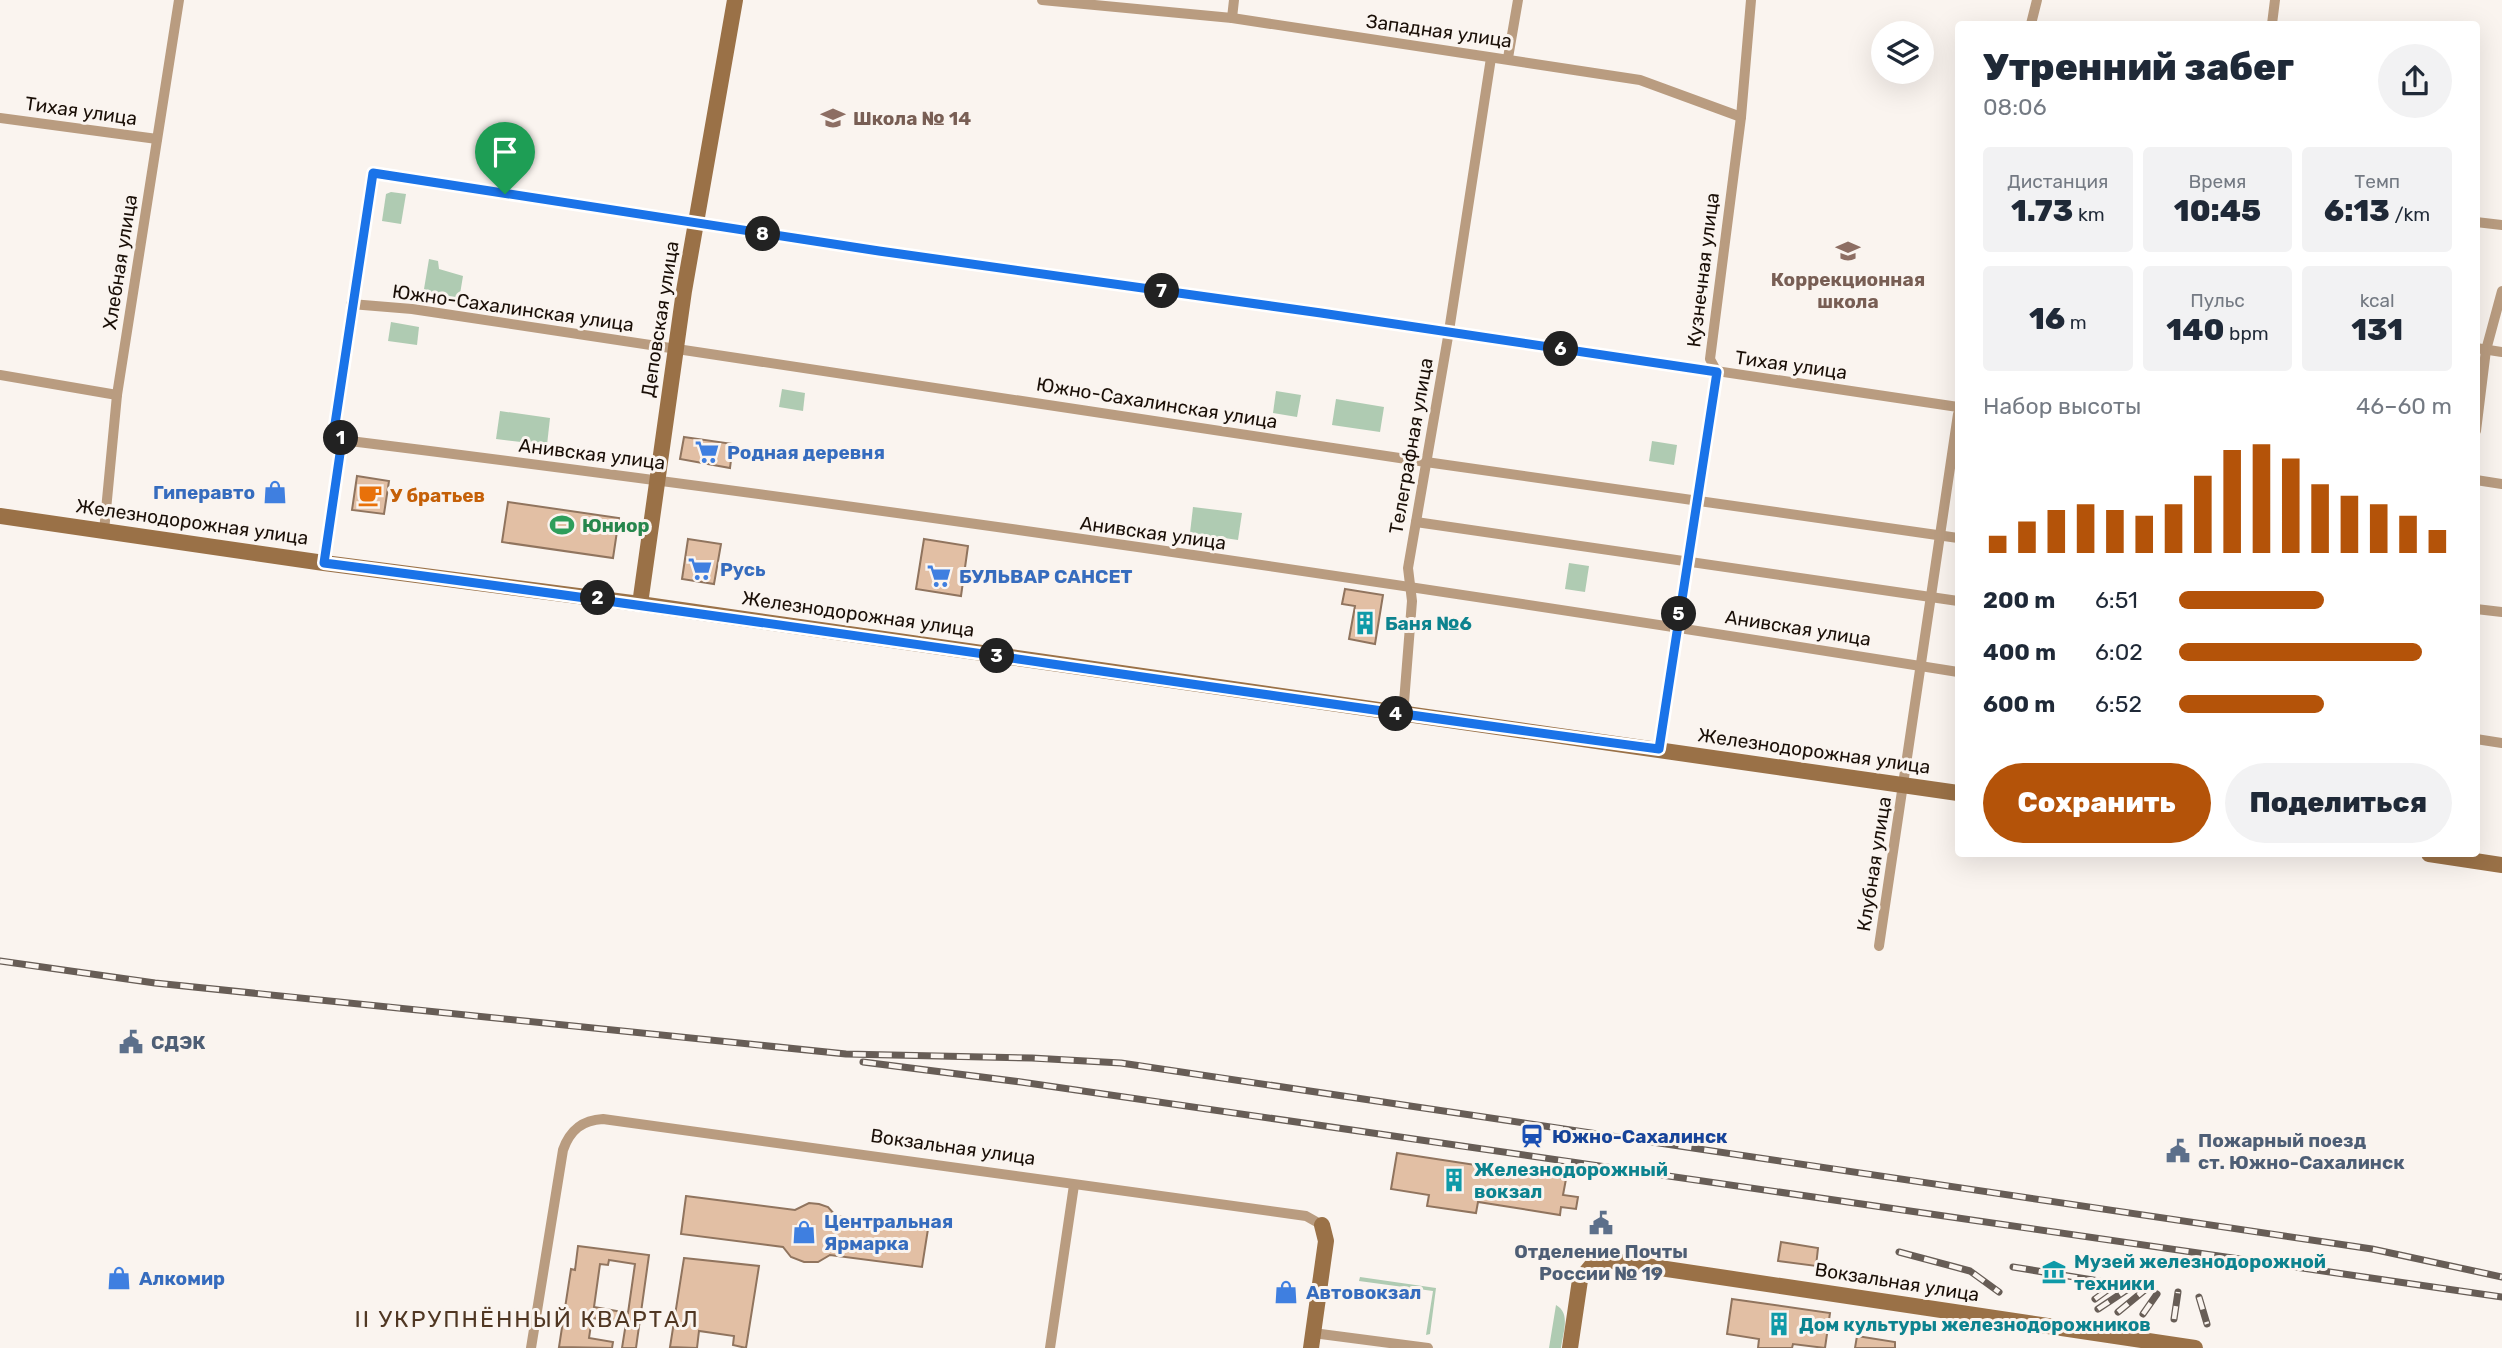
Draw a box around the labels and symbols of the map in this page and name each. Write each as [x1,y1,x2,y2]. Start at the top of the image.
street label: Западная улица [1365,9,1513,53]
street label: Тихая улица [23,92,139,130]
school or university icon: Школа № 14 [819,104,847,132]
place label: Школа № 14 [853,107,971,130]
pin [475,122,535,194]
street label: Кузнечная улица [1682,191,1724,349]
street label: Хлебная улица [98,193,142,331]
pin: 8 [746,216,780,252]
school or university icon: Коррекционная школа [1834,237,1862,265]
street label: Деповская улица [636,239,684,399]
place label: Коррекционная школа [1771,268,1925,313]
pin: 7 [1144,274,1180,308]
street label: Южно-Сахалинская улица [391,280,635,336]
pin: 6 [1544,332,1578,366]
street label: Тихая улица [1733,346,1849,384]
street label: Телеграфная улица [1384,356,1438,536]
street label: Южно-Сахалинская улица [1035,373,1279,433]
pin: 1 [324,420,358,456]
street label: Анивская улица [517,434,667,474]
supermarket icon: Родная деревня [693,438,721,466]
place label: Родная деревня [727,441,885,464]
shop icon: Гиперавто [261,478,289,506]
place label: Гиперавто [153,481,255,504]
cafe icon: У братьев [356,481,384,509]
place label: У братьев [390,484,485,507]
street label: Железнодорожная улица [74,494,310,550]
sports icon: Юниор [548,511,576,539]
street label: Анивская улица [1078,511,1228,555]
place label: Юниор [582,514,650,537]
supermarket icon: Русь [686,555,714,583]
place label: Русь [720,558,766,581]
supermarket icon: БУЛЬВАР САНСЕТ [925,562,953,590]
place label: БУЛЬВАР САНСЕТ [959,565,1133,588]
pin: 2 [580,580,616,616]
street label: Железнодорожная улица [740,586,976,642]
pin: 5 [1662,596,1696,632]
street label: Анивская улица [1723,605,1873,651]
building icon: Баня №6 [1351,609,1379,637]
place label: Баня №6 [1385,612,1472,635]
pin: 3 [979,638,1014,674]
pin: 4 [1378,696,1414,732]
street label: Железнодорожная улица [1696,723,1932,779]
street label: Клубная улица [1852,795,1896,933]
public building icon: СДЭК [117,1028,145,1056]
place label: СДЭК [151,1031,206,1054]
station icon: Южно-Сахалинск [1518,1122,1546,1150]
street label: Вокзальная улица [869,1124,1037,1170]
place label: Южно-Сахалинск [1552,1125,1728,1148]
place label: Пожарный поезд ст. Южно-Сахалинск [2198,1129,2405,1174]
public building icon: Пожарный поезд ст. Южно-Сахалинск [2164,1137,2192,1165]
place label: Железнодорожный вокзал [1474,1158,1668,1203]
building icon: Железнодорожный вокзал [1440,1166,1468,1194]
public building icon: Отделение Почты России № 19 [1587,1209,1615,1237]
place label: Центральная Ярмарка [824,1210,953,1255]
shop icon: Центральная Ярмарка [790,1218,818,1246]
place label: Отделение Почты России № 19 [1514,1240,1688,1285]
place label: Музей железнодорожной техники [2074,1250,2326,1295]
street label: Вокзальная улица [1813,1258,1981,1306]
museum icon: Музей железнодорожной техники [2040,1258,2068,1286]
shop icon: Алкомир [105,1264,133,1292]
place label: Алкомир [139,1267,225,1290]
shop icon: Автовокзал [1272,1278,1300,1306]
place label: Автовокзал [1306,1281,1421,1304]
district label: II УКРУПНЁННЫЙ КВАРТАЛ [354,1305,700,1333]
building icon: Дом культуры железнодорожников [1765,1310,1793,1338]
place label: Дом культуры железнодорожников [1799,1313,2151,1336]

